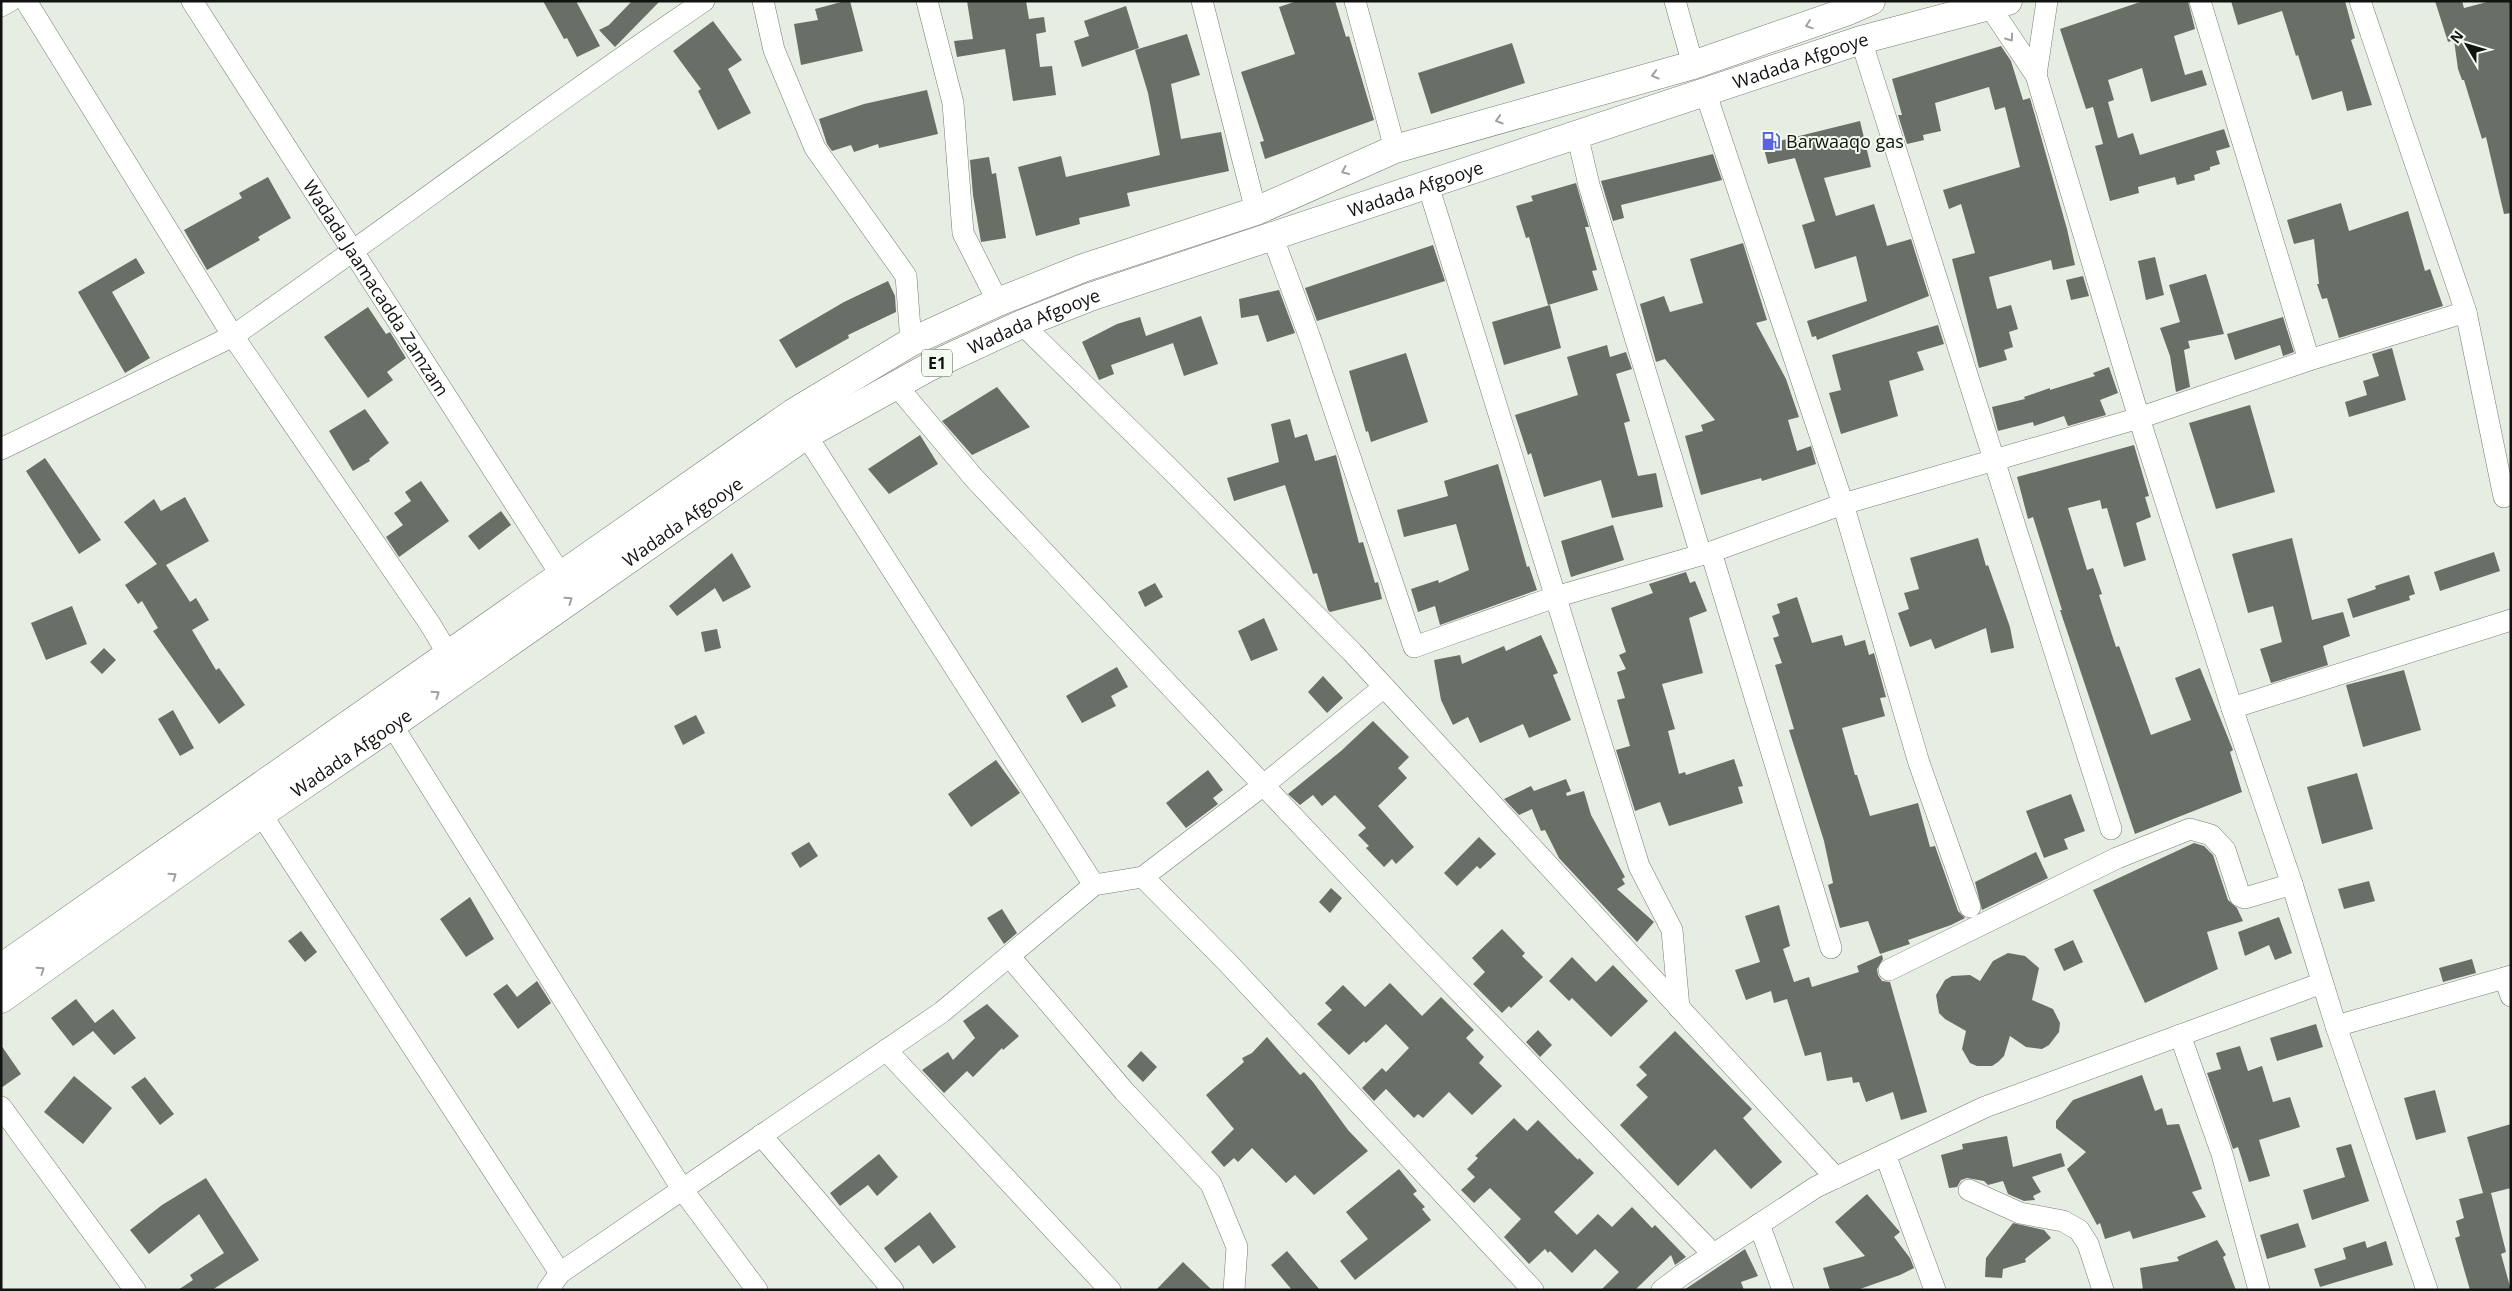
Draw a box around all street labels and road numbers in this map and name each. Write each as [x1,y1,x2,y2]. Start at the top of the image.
street label: Wadada Afgooye [1730,27,1871,94]
street label: Wadada Afgooye [1344,155,1486,222]
street label: Wadada Jaamacadda Zamzam [298,175,455,401]
street label: Wadada Afgooye [964,283,1103,360]
road number: E1 [922,349,952,376]
street label: Wadada Afgooye [618,471,747,572]
street label: Wadada Afgooye [286,703,416,802]

